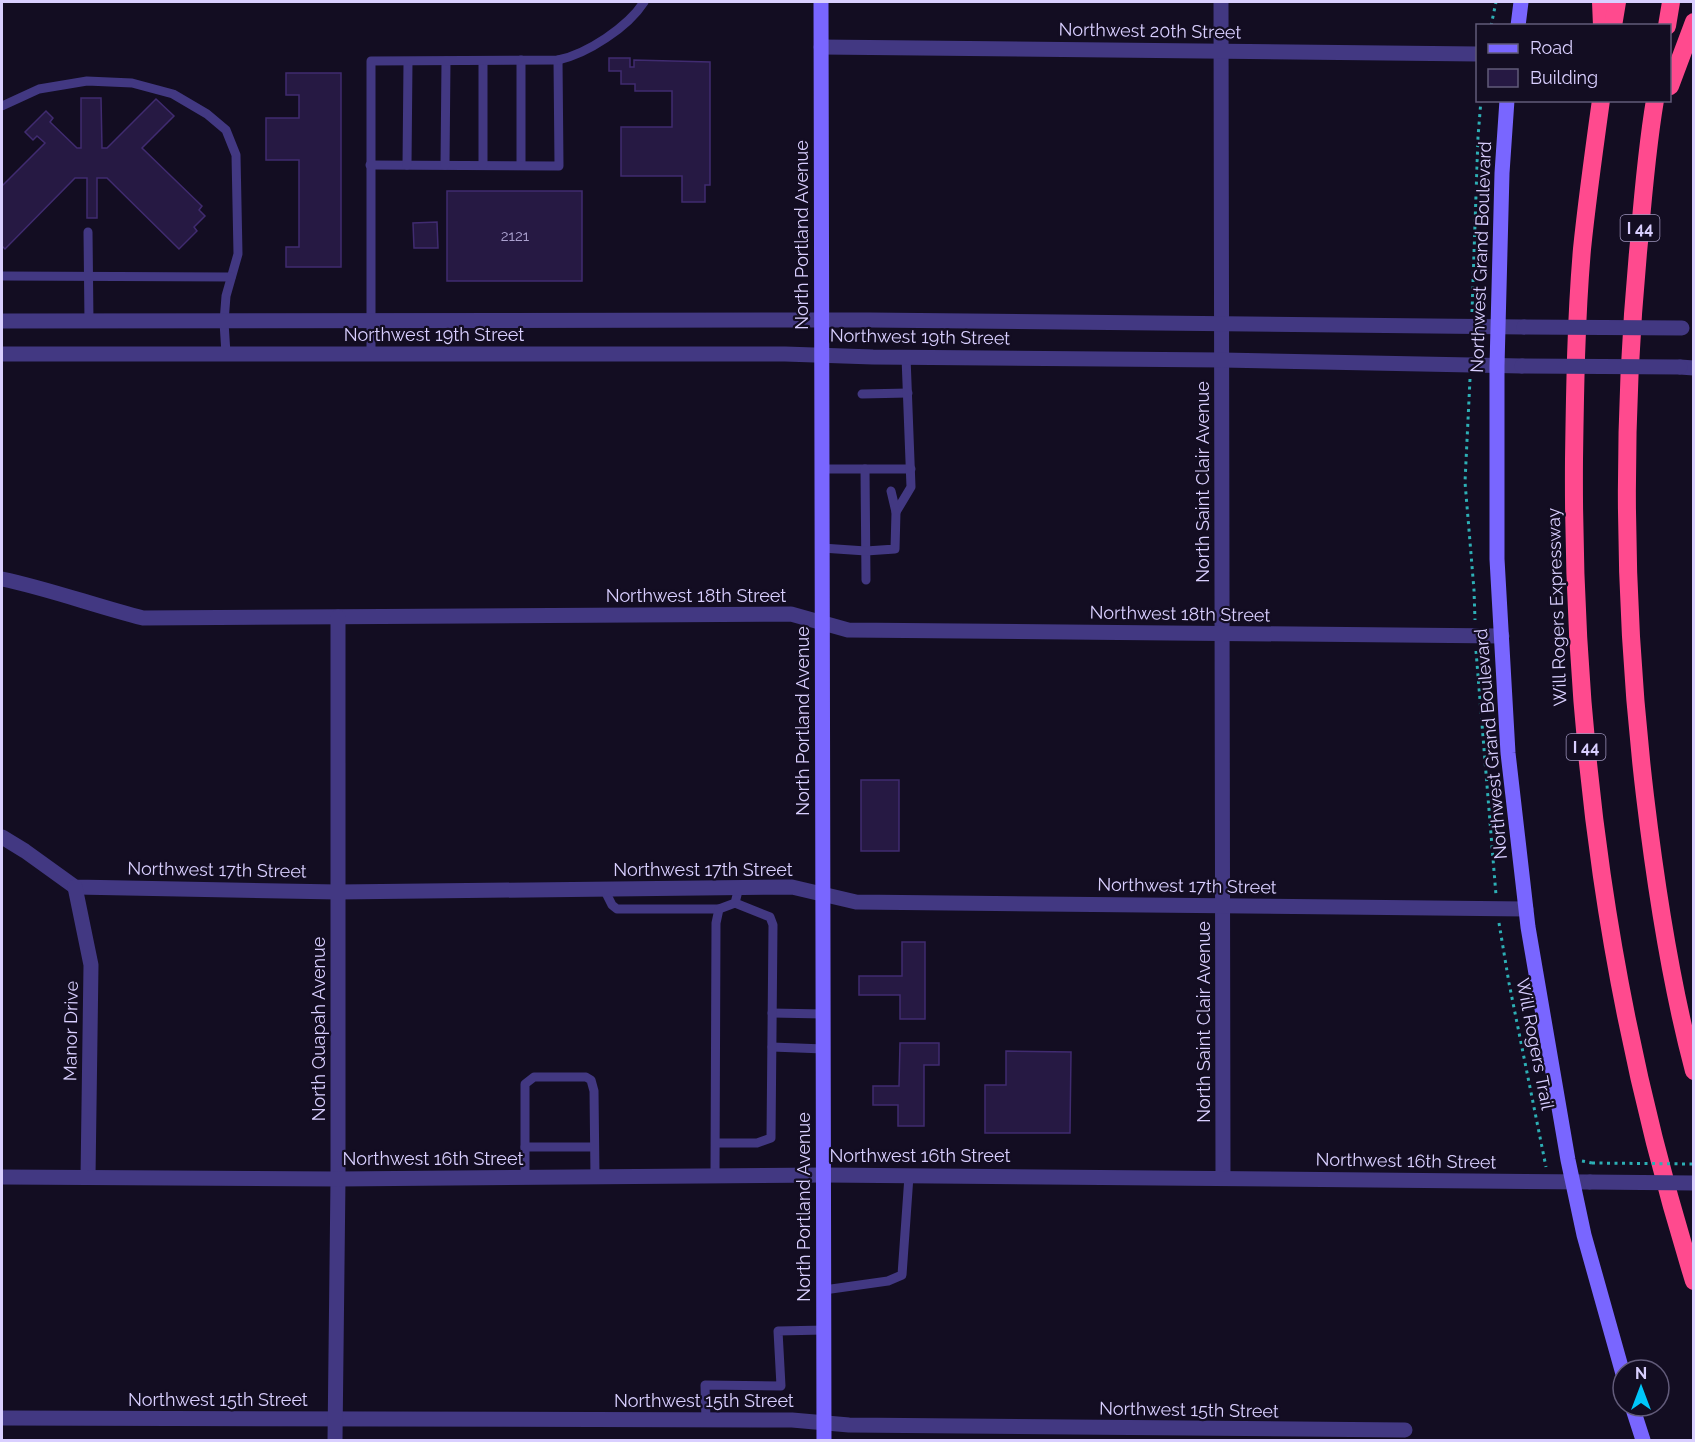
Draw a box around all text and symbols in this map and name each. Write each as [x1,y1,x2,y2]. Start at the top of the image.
street label: Northwest 20th Street [1058,18,1242,43]
legend [1476,24,1671,102]
text: Road [1530,37,1573,58]
text: Building [1530,67,1598,88]
street label: North Portland Avenue [791,140,812,330]
street label: Northwest Grand Boulevard [1466,141,1495,373]
road number: I 44 [1620,215,1660,241]
house number: 2121 [501,227,530,245]
street label: Northwest 19th Street [344,324,524,345]
street label: Northwest 19th Street [830,324,1010,349]
street label: North Saint Clair Avenue [1192,381,1213,583]
street label: Will Rogers Expressway [1543,507,1570,707]
street label: Northwest 18th Street [606,585,786,606]
street label: Northwest 18th Street [1090,601,1271,626]
street label: North Portland Avenue [792,626,813,816]
street label: Northwest Grand Boulevard [1470,628,1511,860]
road number: I 44 [1566,734,1606,760]
street label: Northwest 17th Street [127,857,307,882]
street label: Northwest 17th Street [613,859,793,880]
street label: Northwest 17th Street [1097,873,1277,898]
street label: North Saint Clair Avenue [1193,921,1214,1123]
street label: North Quapah Avenue [308,936,329,1121]
street label: Will Rogers Trail [1512,976,1559,1112]
street label: Manor Drive [59,980,82,1081]
street label: North Portland Avenue [793,1112,814,1302]
street label: Northwest 16th Street [830,1145,1010,1166]
street label: Northwest 16th Street [343,1148,523,1169]
street label: Northwest 16th Street [1315,1148,1497,1173]
north arrow [1611,1358,1671,1418]
text: N [1635,1364,1647,1383]
street label: Northwest 15th Street [128,1389,308,1410]
street label: Northwest 15th Street [614,1390,794,1411]
street label: Northwest 15th Street [1099,1397,1279,1422]

